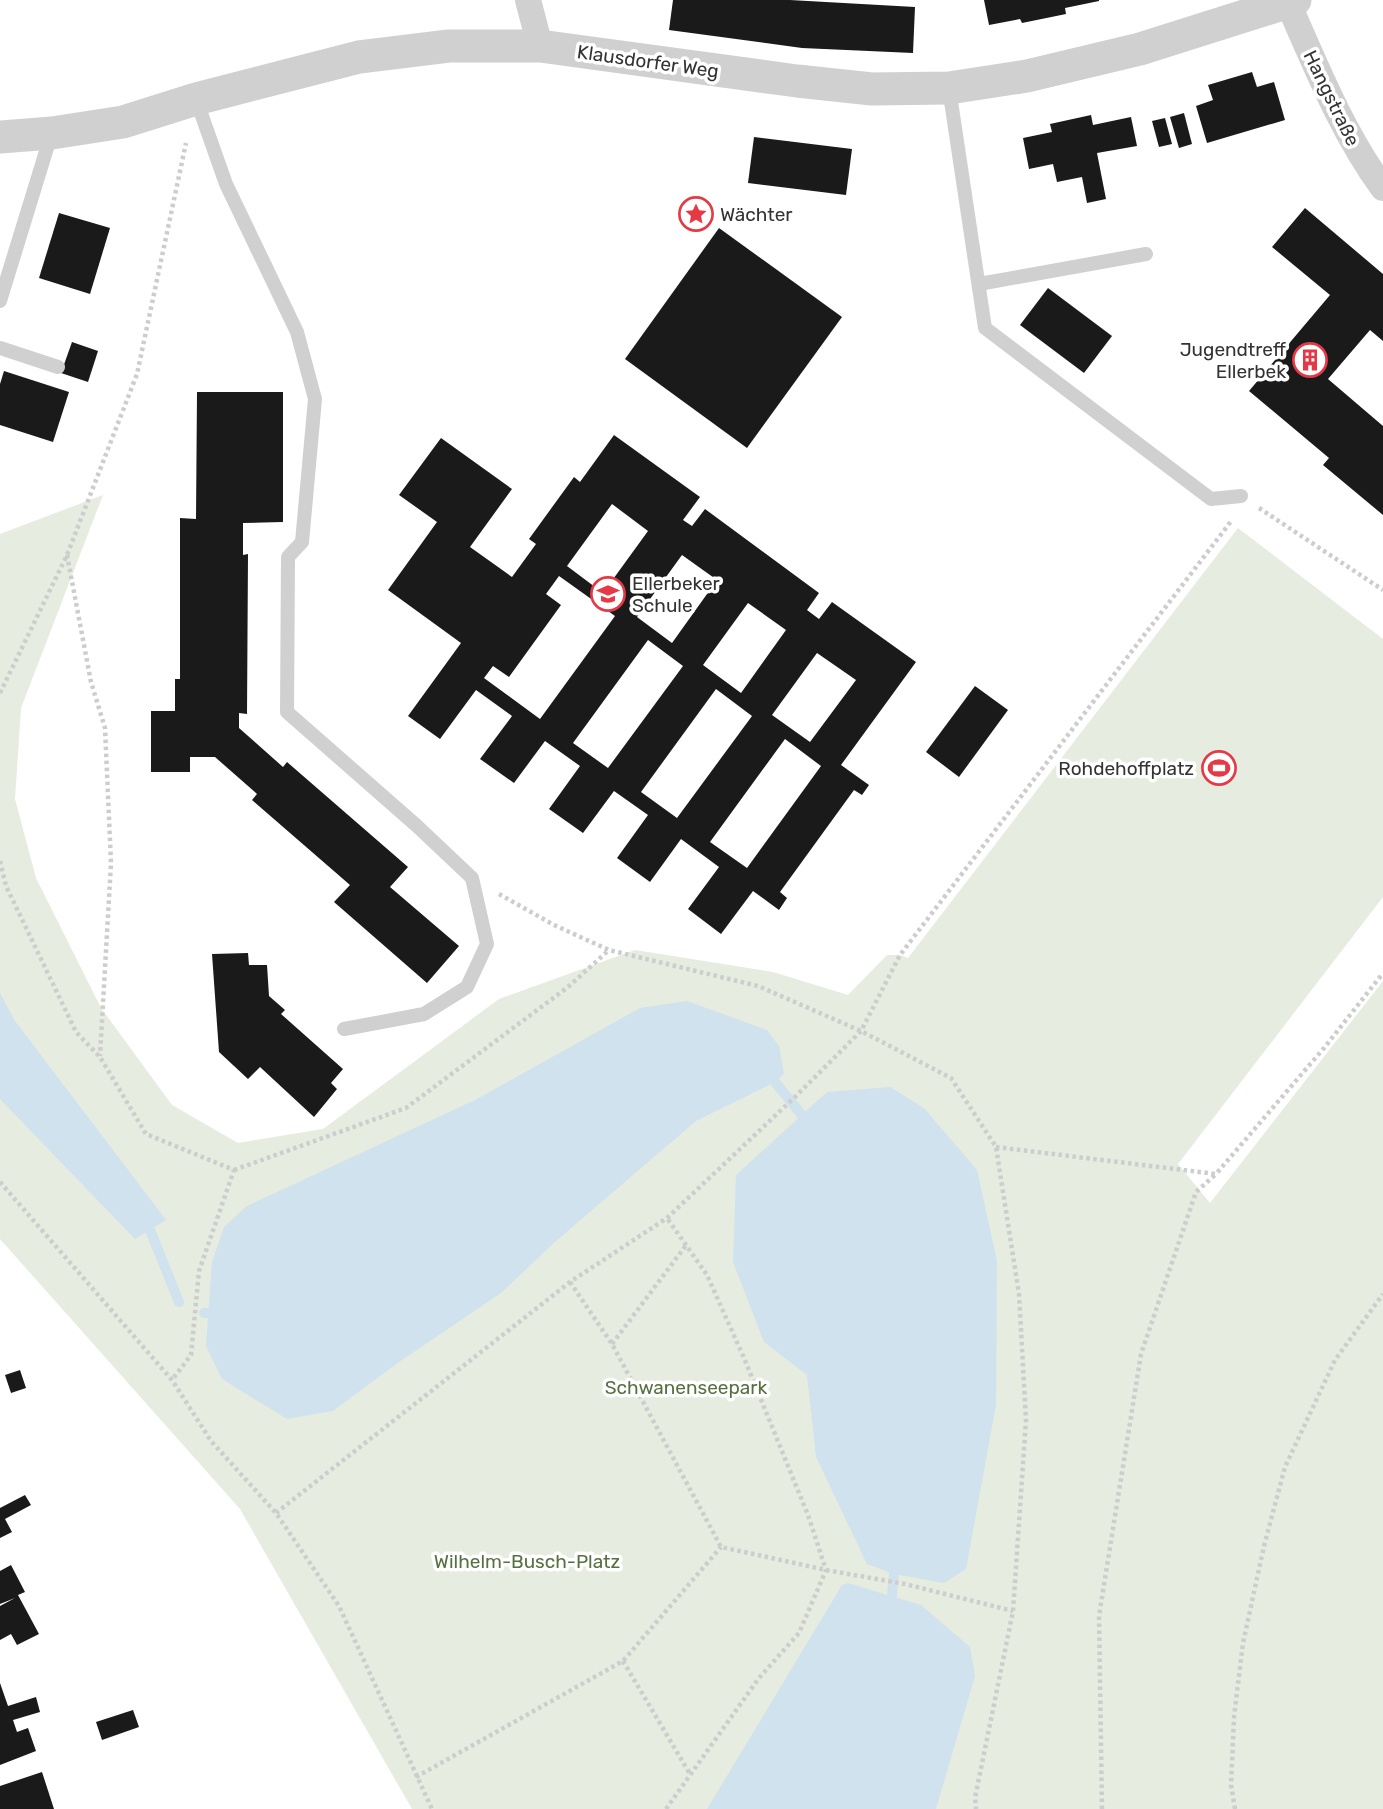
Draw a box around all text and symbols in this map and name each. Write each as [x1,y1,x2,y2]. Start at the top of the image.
street label: Klausdorfer Weg [576,40,720,83]
street label: Hangstraße [1299,47,1365,150]
place icon: Wächter [677,195,715,233]
place label: Wächter [720,203,793,226]
place label: Jugendtreff Ellerbek [1180,338,1287,383]
building icon: Jugendtreff Ellerbek [1291,341,1329,379]
place label: Ellerbeker Schule [632,572,721,617]
school or university icon: Ellerbeker Schule [589,575,627,613]
sports icon: Rohdehoffplatz [1200,749,1238,787]
place label: Rohdehoffplatz [1058,757,1194,780]
park label: Schwanenseepark [605,1376,768,1399]
park label: Wilhelm-Busch-Platz [434,1550,620,1573]

